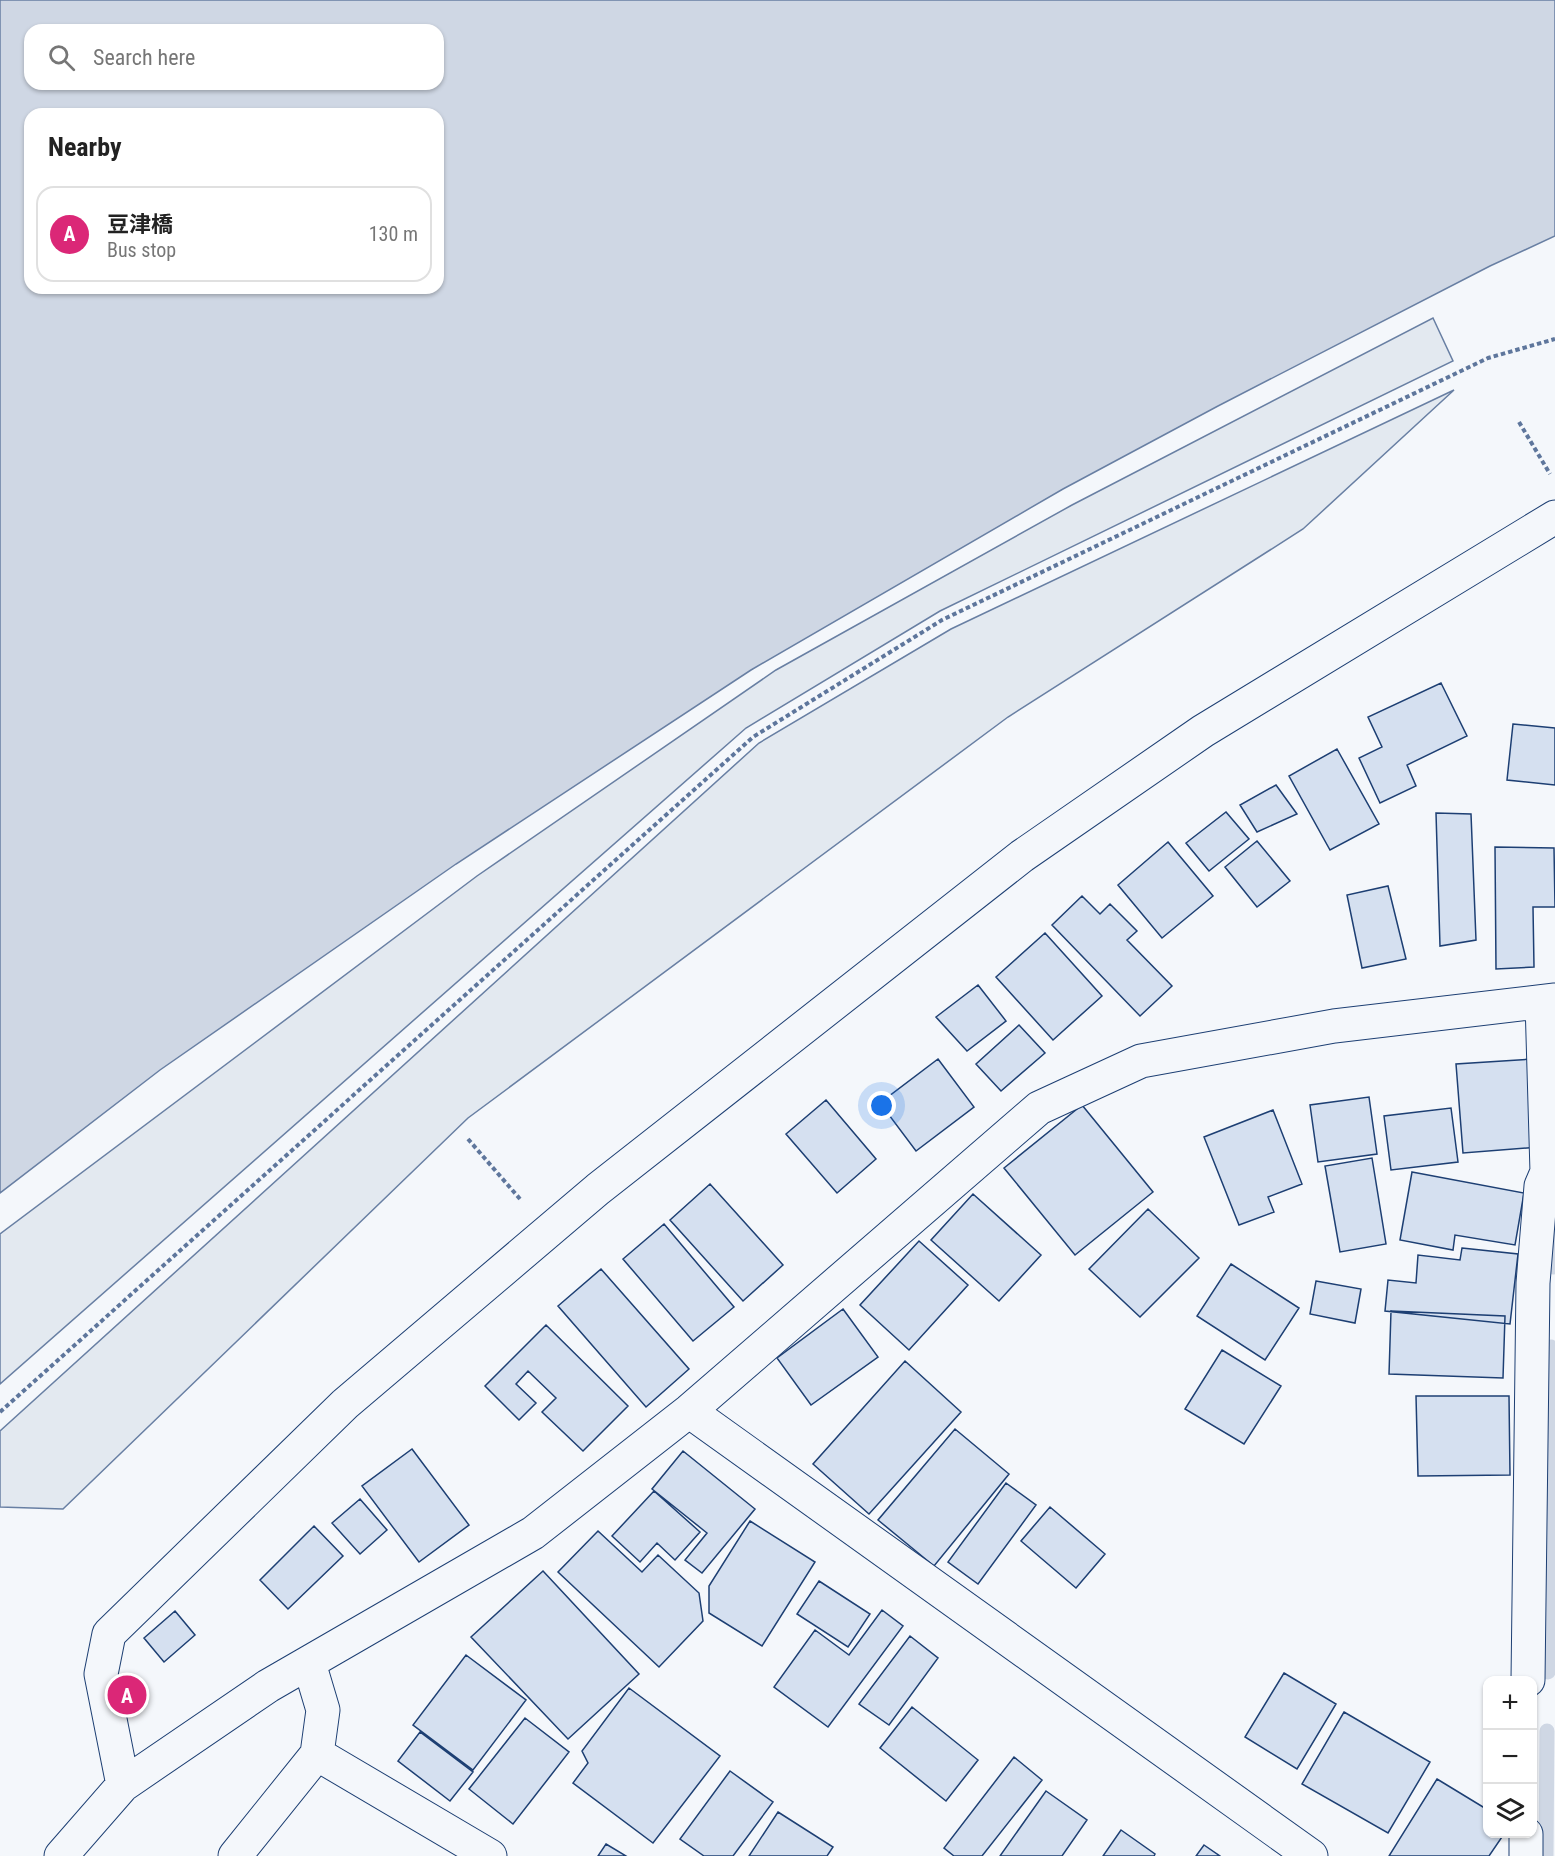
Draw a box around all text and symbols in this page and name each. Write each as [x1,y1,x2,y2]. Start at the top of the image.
search box [24,24,444,90]
icon: search [45,41,78,74]
text: Search here [93,45,195,70]
text: Nearby [48,132,122,162]
text: 豆津橋 [107,212,173,237]
text: A [64,222,75,246]
text: 130 m [369,222,418,246]
text: Bus stop [107,238,176,262]
your location [867,1091,896,1120]
pin: A [108,1672,146,1718]
map controls [1483,1676,1537,1838]
button: + [1483,1676,1537,1730]
button: − [1483,1730,1537,1784]
button: layers [1483,1784,1537,1838]

